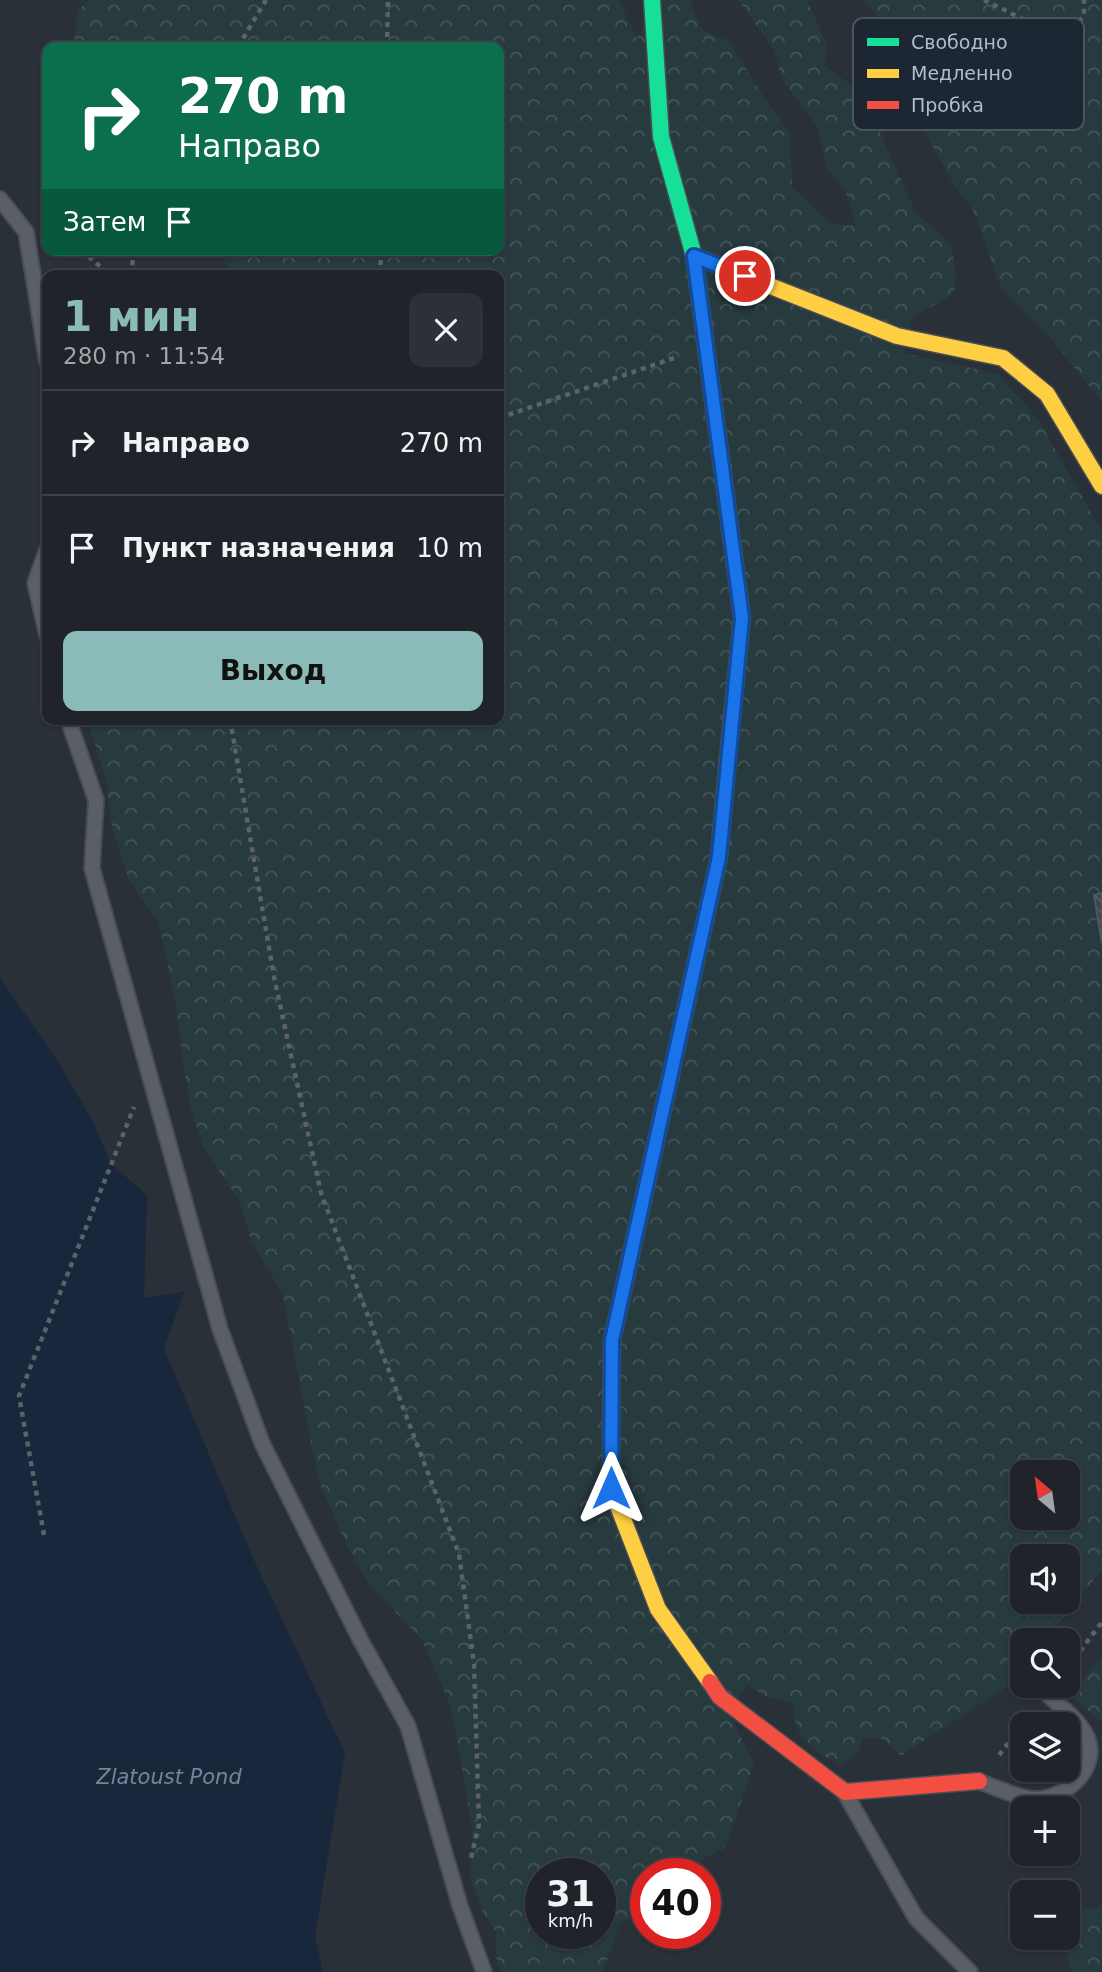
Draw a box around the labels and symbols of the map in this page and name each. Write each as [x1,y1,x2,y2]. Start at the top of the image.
legend [853,18,1084,130]
text: Свободно [911,31,1008,53]
text: Медленно [911,62,1013,84]
text: Пробка [911,94,984,116]
pin [715,246,775,306]
position arrow [574,1451,648,1525]
north arrow [1010,1460,1080,1530]
water label: Zlatoust Pond [95,1765,242,1789]
speed limit sign: 40 [630,1858,721,1949]

